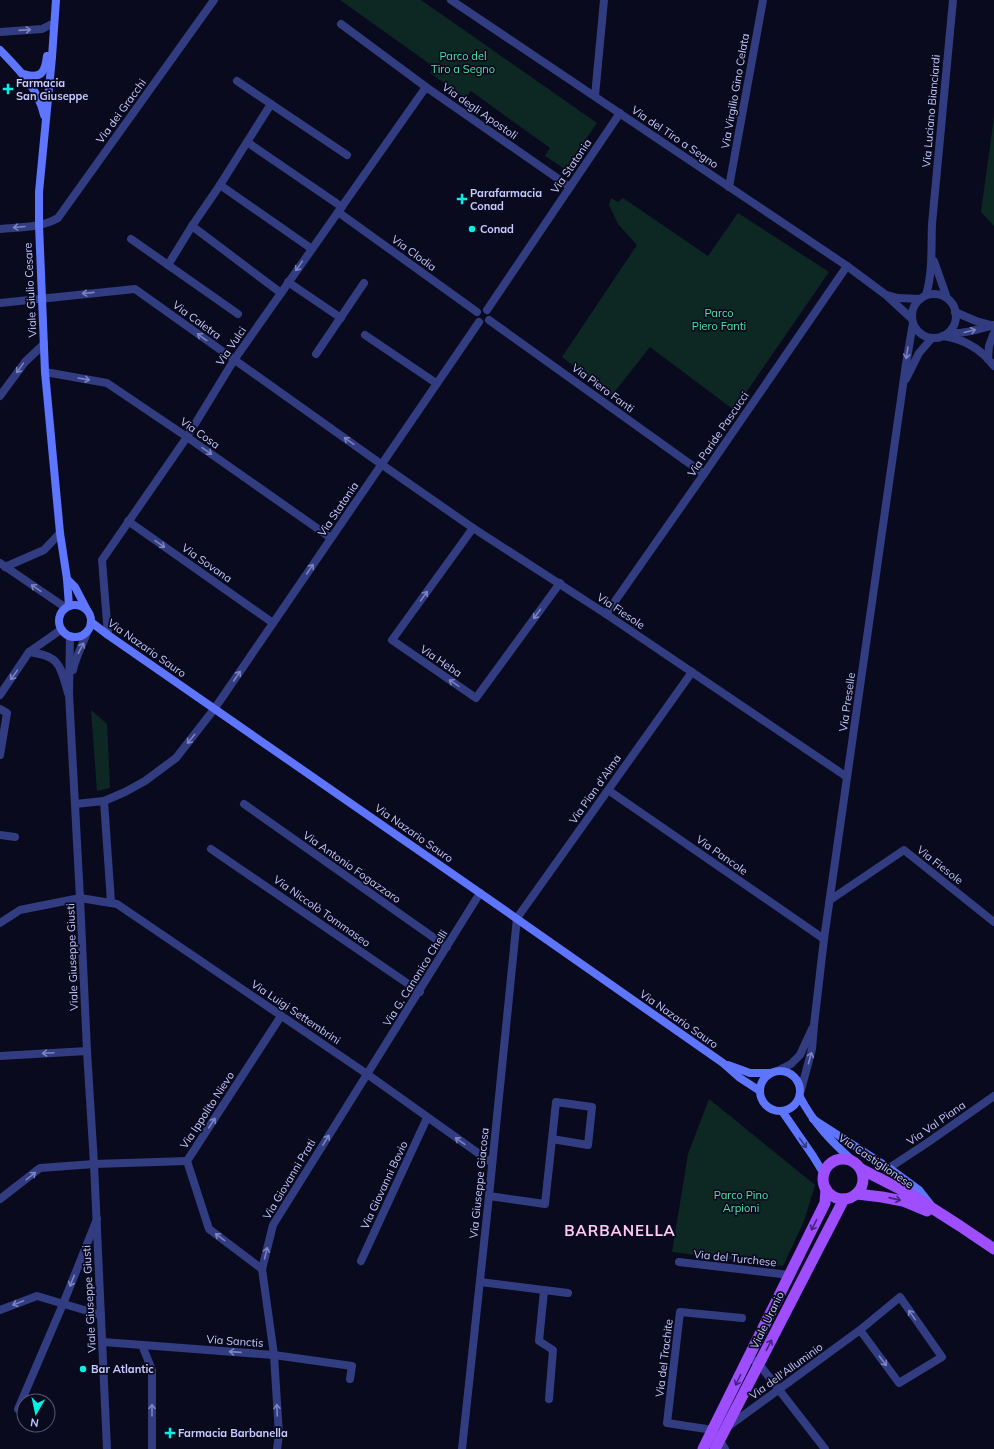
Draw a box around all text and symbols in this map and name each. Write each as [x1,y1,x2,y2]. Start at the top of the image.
one-way arrow [18,27,31,34]
street label: Via Virgilio Gino Celata [718,32,752,150]
park label: Parco del Tiro a Segno [431,49,495,76]
street label: Via Luciano Bianciardi [919,54,943,168]
place label: Farmacia San Giuseppe [16,76,88,103]
street label: Via dei Gracchi [93,76,149,146]
street label: Via degli Apostoli [440,80,520,142]
marker: Farmacia San Giuseppe [3,84,13,94]
street label: Via del Tiro a Segno [629,103,721,171]
street label: Via Statonia [548,136,594,196]
place label: Parafarmacia Conad [470,186,542,213]
marker: Parafarmacia Conad [457,194,467,204]
place label: Conad [480,222,514,236]
one-way arrow [13,223,26,231]
marker: Conad [467,224,477,234]
street label: Via Clodia [389,232,439,274]
street label: Viale Giulio Cesare [21,242,39,338]
one-way arrow [295,260,303,271]
one-way arrow [82,290,95,297]
street label: Via Caletra [170,298,224,342]
park label: Parco Piero Fanti [692,306,746,333]
street label: Via Vulci [213,324,249,368]
one-way arrow [963,327,976,335]
one-way arrow [197,333,208,341]
one-way arrow [903,347,911,360]
street label: Via Piero Fanti [569,361,637,415]
one-way arrow [16,363,24,374]
one-way arrow [77,375,90,383]
street label: Via Paride Pascucci [684,389,752,479]
street label: Via Cosa [177,414,223,452]
one-way arrow [344,437,355,445]
one-way arrow [201,447,212,455]
street label: Via Statonia [315,479,361,539]
one-way arrow [154,540,165,548]
street label: Via Sovana [179,541,235,585]
one-way arrow [306,563,314,574]
one-way arrow [30,584,41,592]
one-way arrow [420,590,428,601]
street label: Via Fiesole [594,590,648,632]
one-way arrow [533,609,541,620]
street label: Via Nazario Sauro [105,616,189,680]
street label: Via Heba [417,642,465,680]
one-way arrow [78,643,85,655]
one-way arrow [10,669,18,680]
one-way arrow [233,671,241,682]
street label: Via Preselle [836,672,858,732]
one-way arrow [448,679,459,687]
one-way arrow [187,734,196,745]
street label: Via Pian d'Alma [566,752,624,826]
street label: Via Nazario Sauro [372,801,456,865]
street label: Via Antonio Fogazzaro [300,828,404,906]
street label: Via Pancole [693,832,751,878]
street label: Via Fiesole [914,843,966,887]
street label: Via Niccolò Tommaseo [271,872,373,950]
street label: Viale Giuseppe Giusti [63,903,81,1011]
street label: Via G. Canonico Chelli [380,927,450,1029]
street label: Via Luigi Settembrini [249,977,343,1047]
street label: Via Nazario Sauro [637,987,721,1051]
one-way arrow [42,1049,55,1057]
one-way arrow [806,1051,814,1064]
street label: Via Ippolito Nievo [177,1069,237,1151]
street label: Via Val Piana [904,1098,968,1148]
one-way arrow [208,1118,216,1129]
street label: Via Giuseppe Giacosa [466,1127,492,1239]
street label: Via Castiglionese [836,1131,916,1191]
one-way arrow [323,1134,331,1146]
street label: Via Giovanni Prati [259,1136,319,1222]
one-way arrow [455,1137,466,1145]
one-way arrow [799,1137,807,1148]
street label: Via Giovanni Bovio [357,1139,411,1231]
one-way arrow [25,1171,36,1180]
park label: Parco Pino Arpioni [714,1188,768,1215]
one-way arrow [888,1196,901,1204]
one-way arrow [810,1219,817,1231]
district label: BARBANELLA [564,1221,676,1240]
one-way arrow [214,1233,225,1241]
street label: Viale Giuseppe Giusti [79,1245,99,1353]
one-way arrow [263,1247,270,1260]
street label: Via del Turchese [693,1247,777,1269]
one-way arrow [68,1275,75,1287]
street label: Viale Uranio [747,1289,787,1351]
one-way arrow [13,1300,25,1308]
one-way arrow [908,1309,916,1320]
street label: Via del Trachite [652,1318,676,1398]
street label: Via Sanctis [206,1332,264,1350]
one-way arrow [766,1339,774,1351]
street label: Via dell'Alluminio [747,1340,825,1402]
one-way arrow [229,1348,242,1355]
one-way arrow [879,1356,887,1367]
place label: Bar Atlantic [91,1362,154,1376]
marker: Bar Atlantic [78,1364,88,1374]
one-way arrow [733,1373,741,1385]
north arrow [16,1393,56,1433]
one-way arrow [148,1404,156,1417]
one-way arrow [274,1404,281,1417]
text: N [29,1415,40,1430]
place label: Farmacia Barbanella [178,1426,288,1440]
marker: Farmacia Barbanella [165,1428,175,1438]

